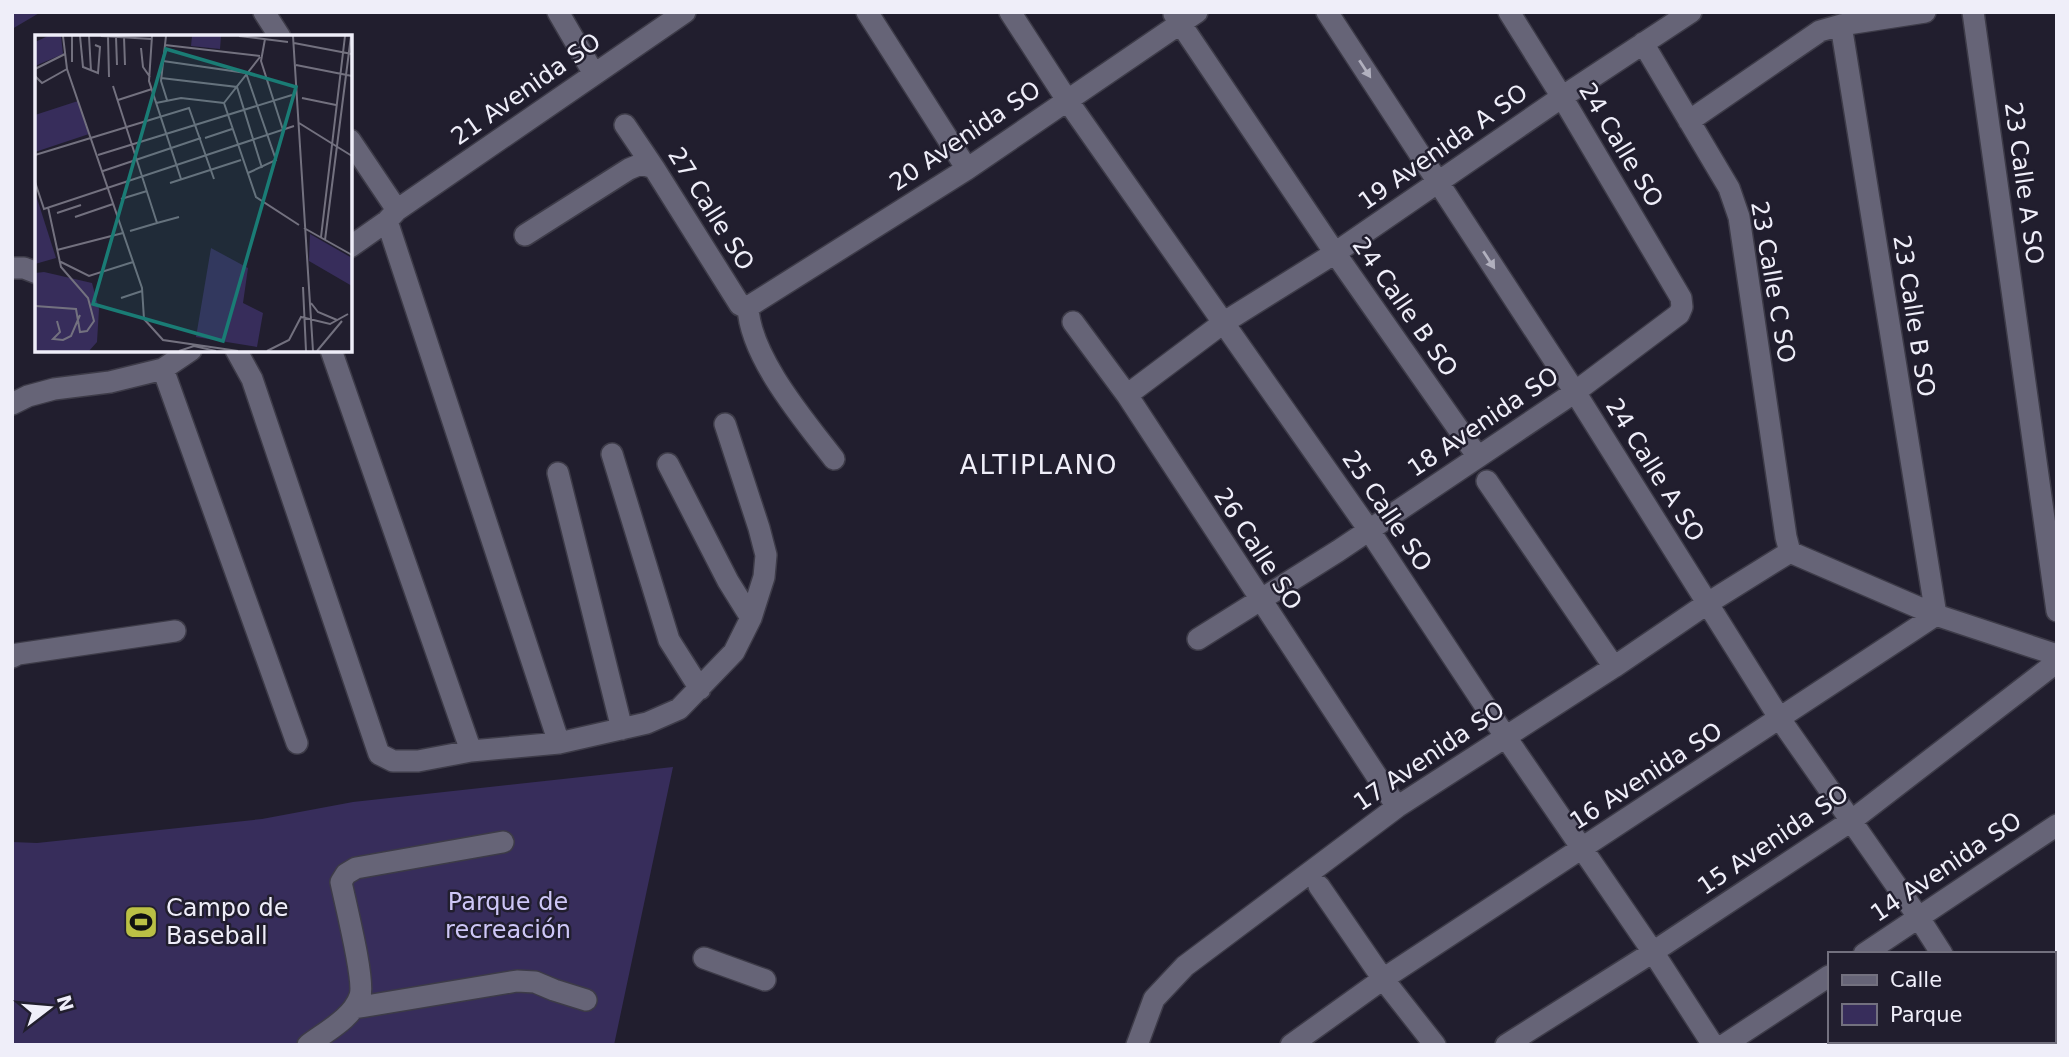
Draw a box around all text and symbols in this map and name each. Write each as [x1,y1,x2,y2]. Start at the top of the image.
street label: 21 Avenida SO [446,27,606,151]
inset map [35,35,352,352]
one-way arrow [1358,60,1372,78]
street label: 20 Avenida SO [884,75,1046,197]
street label: 19 Avenida A SO [1353,78,1533,216]
street label: 24 Calle SO [1573,78,1669,212]
street label: 23 Calle A SO [1999,100,2049,266]
street label: 27 Calle SO [662,142,760,276]
street label: 23 Calle C SO [1745,199,1801,365]
street label: 24 Calle B SO [1347,232,1463,382]
street label: 23 Calle B SO [1887,233,1941,399]
one-way arrow [1483,250,1496,269]
street label: 18 Avenida SO [1402,361,1564,483]
street label: 24 Calle A SO [1600,393,1710,547]
street label: 25 Calle SO [1336,445,1438,577]
district label: ALTIPLANO [960,450,1118,480]
street label: 26 Calle SO [1208,483,1308,615]
street label: 17 Avenida SO [1348,695,1510,817]
street label: 16 Avenida SO [1565,716,1727,836]
street label: 15 Avenida SO [1692,779,1854,901]
street label: 14 Avenida SO [1865,806,2027,928]
park label: Parque de recreación [445,888,571,944]
place label: Campo de Baseball [166,894,288,950]
sports icon: Campo de Baseball [122,903,160,941]
legend [1828,952,2055,1043]
text: Calle [1890,968,1942,992]
north arrow [14,973,84,1043]
text: N [53,993,78,1014]
text: Parque [1890,1003,1962,1027]

